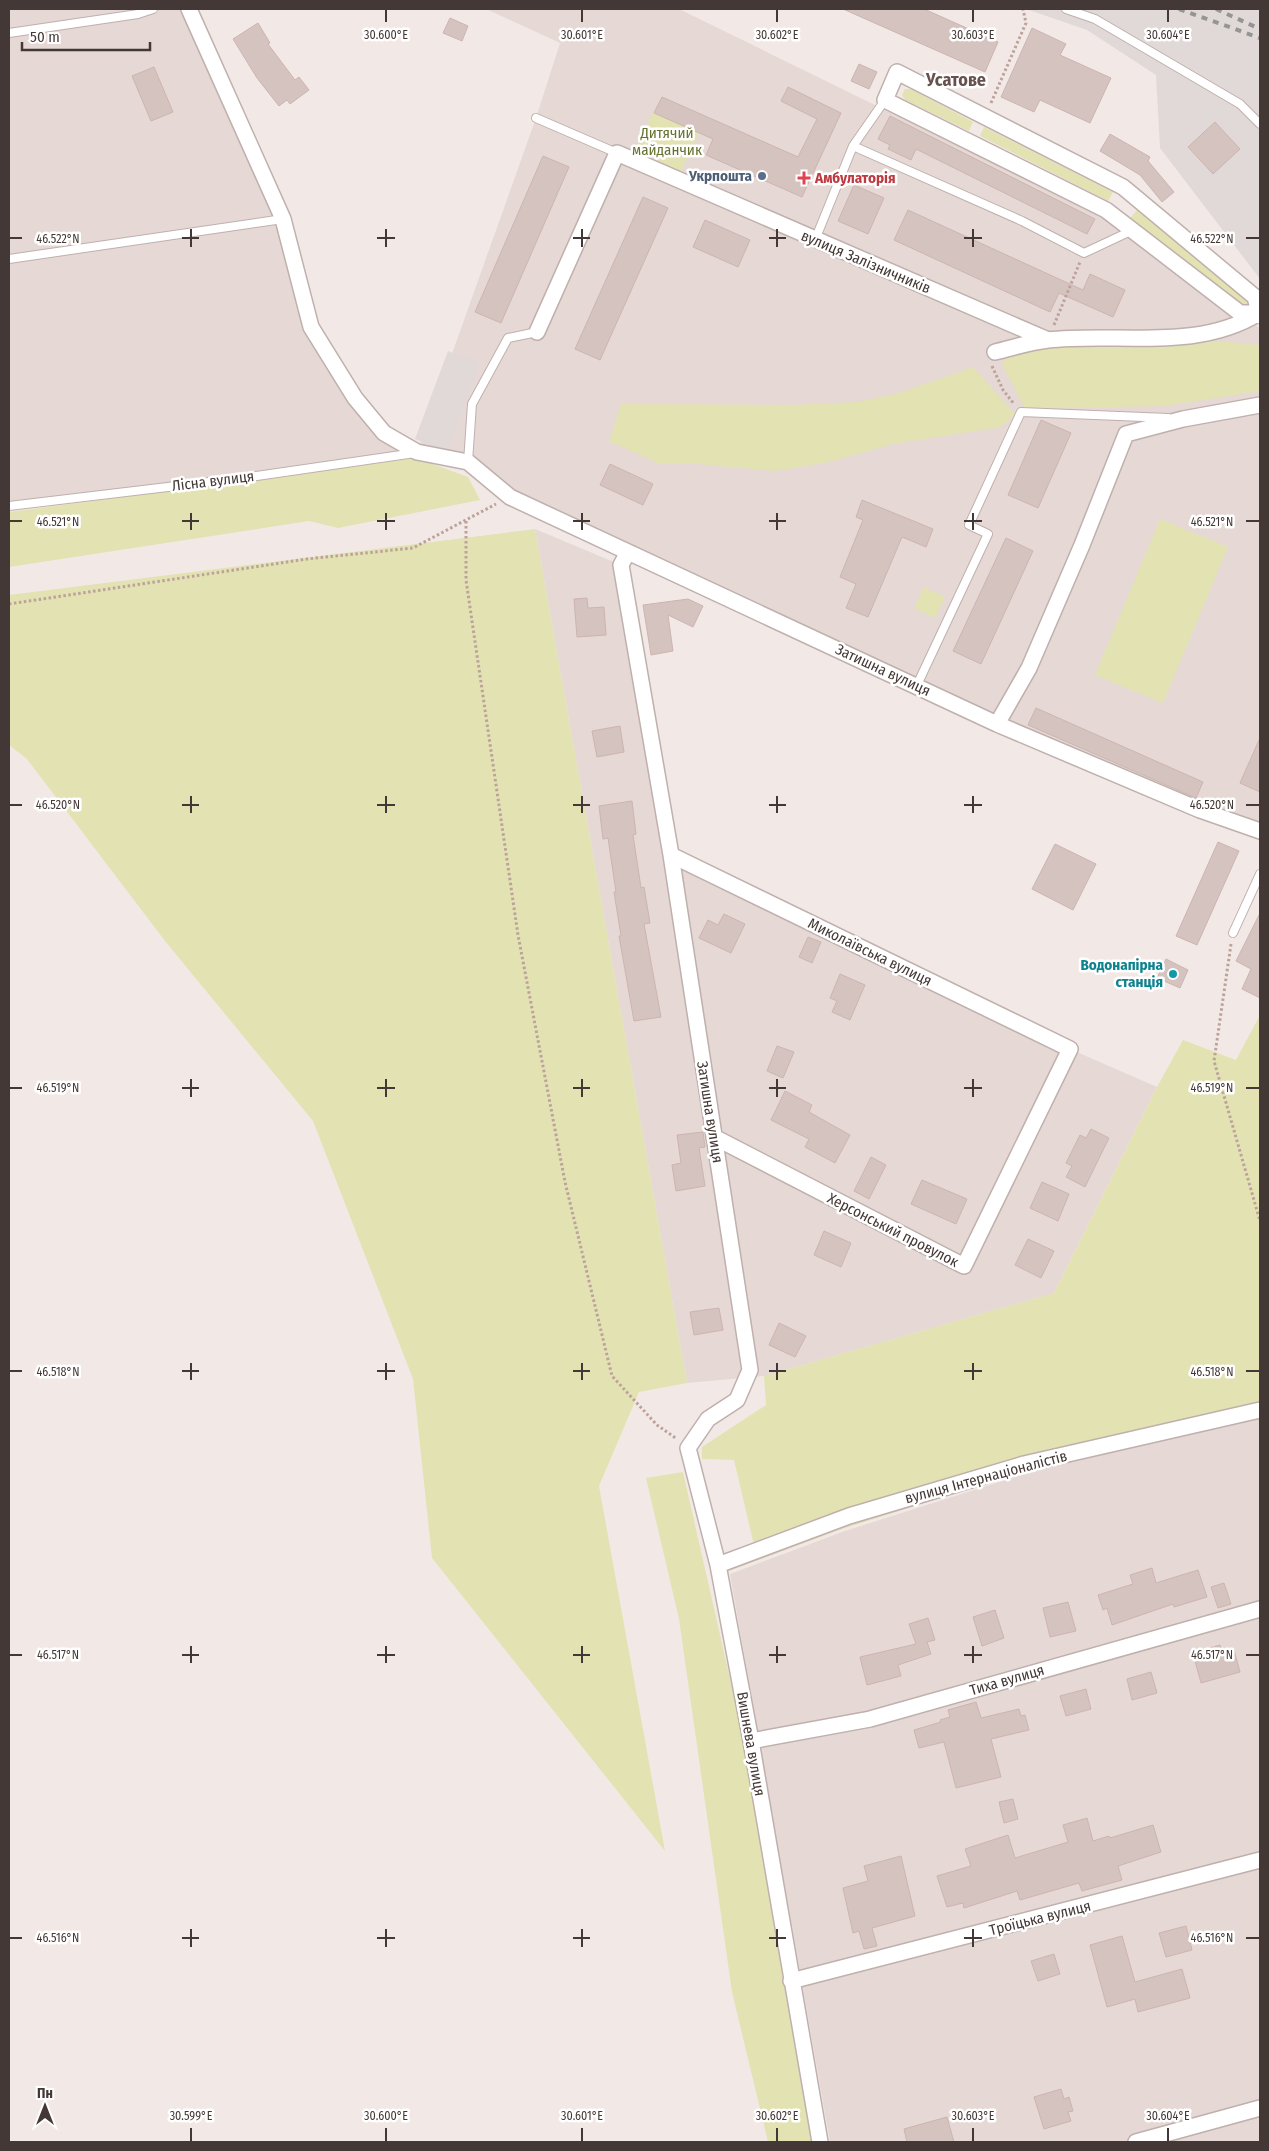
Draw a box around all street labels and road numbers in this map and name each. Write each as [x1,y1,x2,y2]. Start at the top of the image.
street label: вулиця Залізничників [798,227,934,297]
street label: Лісна вулиця [171,467,255,495]
street label: Затишна вулиця [833,640,933,700]
street label: Миколаївська вулиця [805,914,935,990]
street label: Затишна вулиця [693,1060,727,1164]
street label: Херсонський провулок [824,1189,962,1271]
street label: вулиця Інтернаціоналістів [903,1447,1069,1507]
street label: Тиха вулиця [968,1661,1046,1699]
street label: Вишнева вулиця [733,1690,769,1798]
street label: Троїцька вулиця [987,1897,1093,1939]

